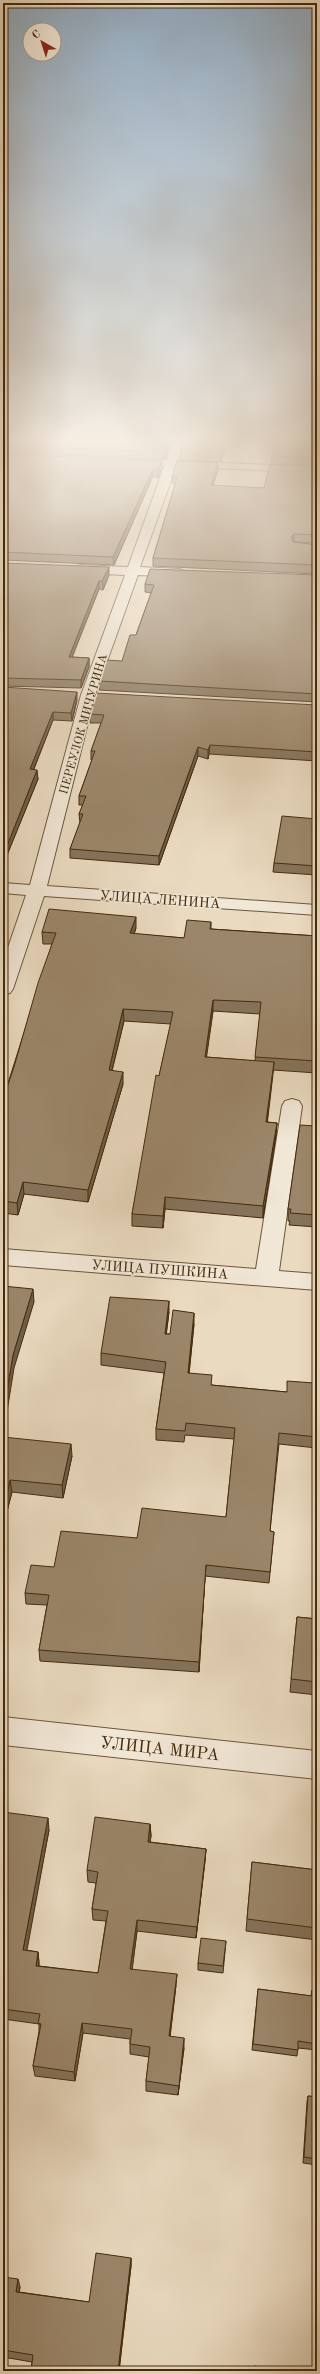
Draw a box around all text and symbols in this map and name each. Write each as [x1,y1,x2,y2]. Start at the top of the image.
north arrow [22,22,62,62]
text: С [30,29,43,42]
street label: ПЕРЕУЛОК МИЧУРИНА [58,653,110,796]
street label: УЛИЦА ЛЕНИНА [99,889,221,911]
street label: УЛИЦА ПУШКИНА [91,1258,229,1282]
street label: УЛИЦА МИРА [99,1735,220,1764]

